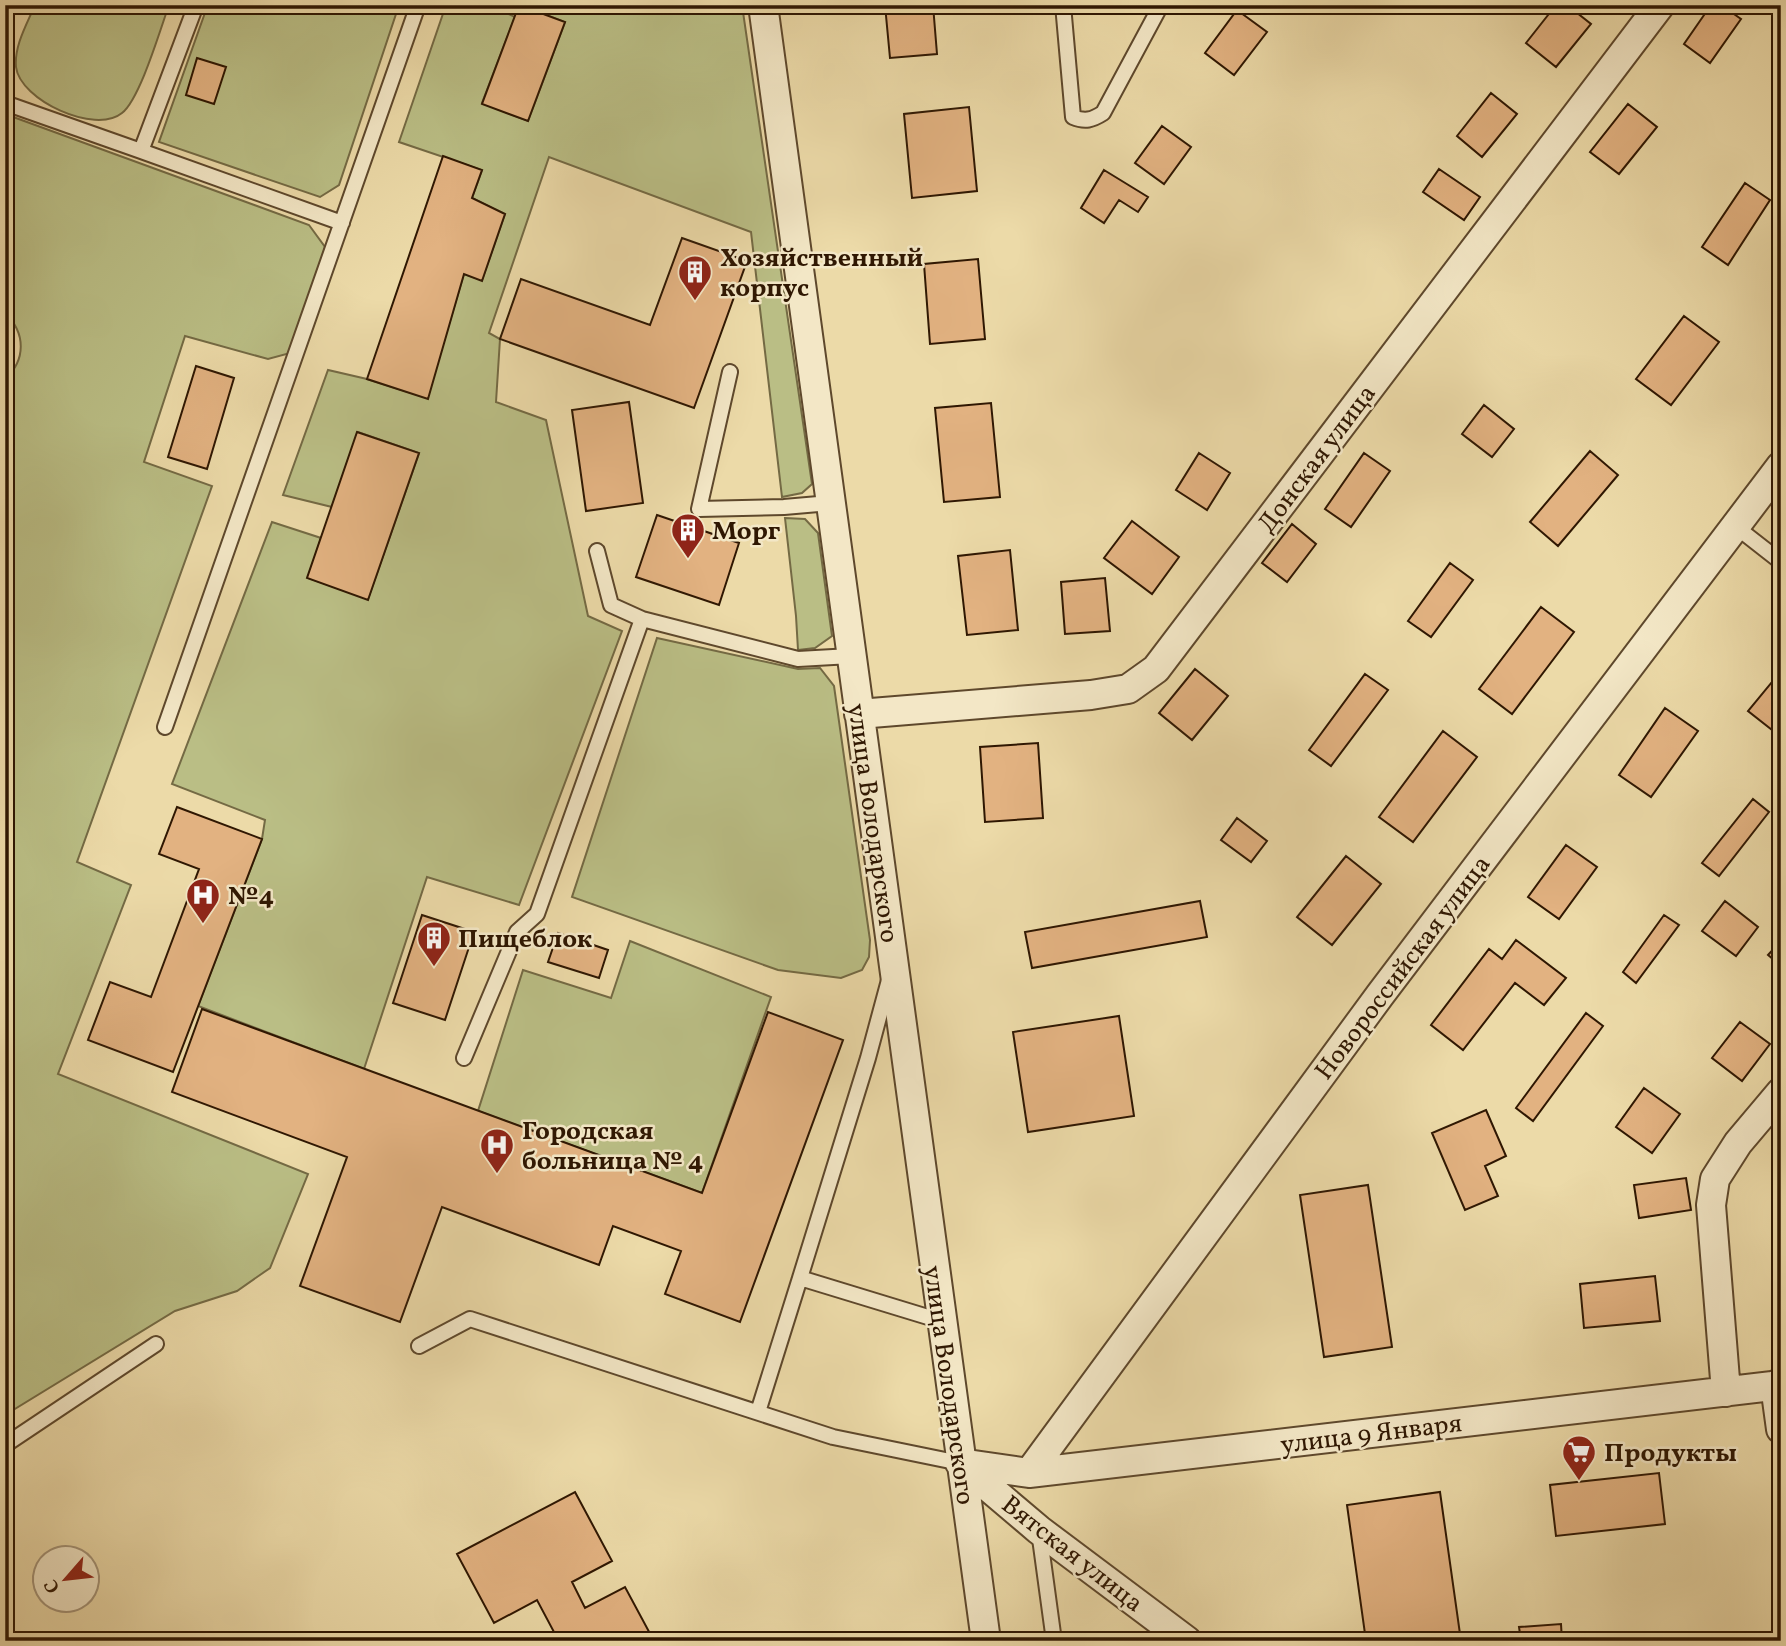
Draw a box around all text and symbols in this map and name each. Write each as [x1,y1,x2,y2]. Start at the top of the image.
place label: Хозяйственный корпус [720,241,923,307]
building icon: Хозяйственный корпус [676,253,714,302]
street label: Донская улица [1250,378,1385,541]
building icon: Морг [669,511,707,560]
place label: Морг [712,514,781,550]
street label: улица Володарского [837,701,907,945]
street label: Новороссийская улица [1307,848,1500,1088]
hospital icon: №4 [184,876,222,925]
place label: №4 [228,879,274,915]
building icon: Пищеблок [415,919,453,968]
place label: Пищеблок [458,922,593,958]
place label: Городская больница № 4 [522,1114,704,1180]
hospital icon: Городская больница № 4 [478,1126,516,1175]
street label: улица Володарского [913,1263,983,1507]
street label: улица 9 Января [1279,1406,1464,1464]
supermarket icon: Продукты [1560,1433,1598,1482]
place label: Продукты [1604,1436,1737,1472]
street label: Вятская улица [993,1488,1150,1622]
north arrow [32,1544,102,1614]
text: С [38,1575,67,1598]

